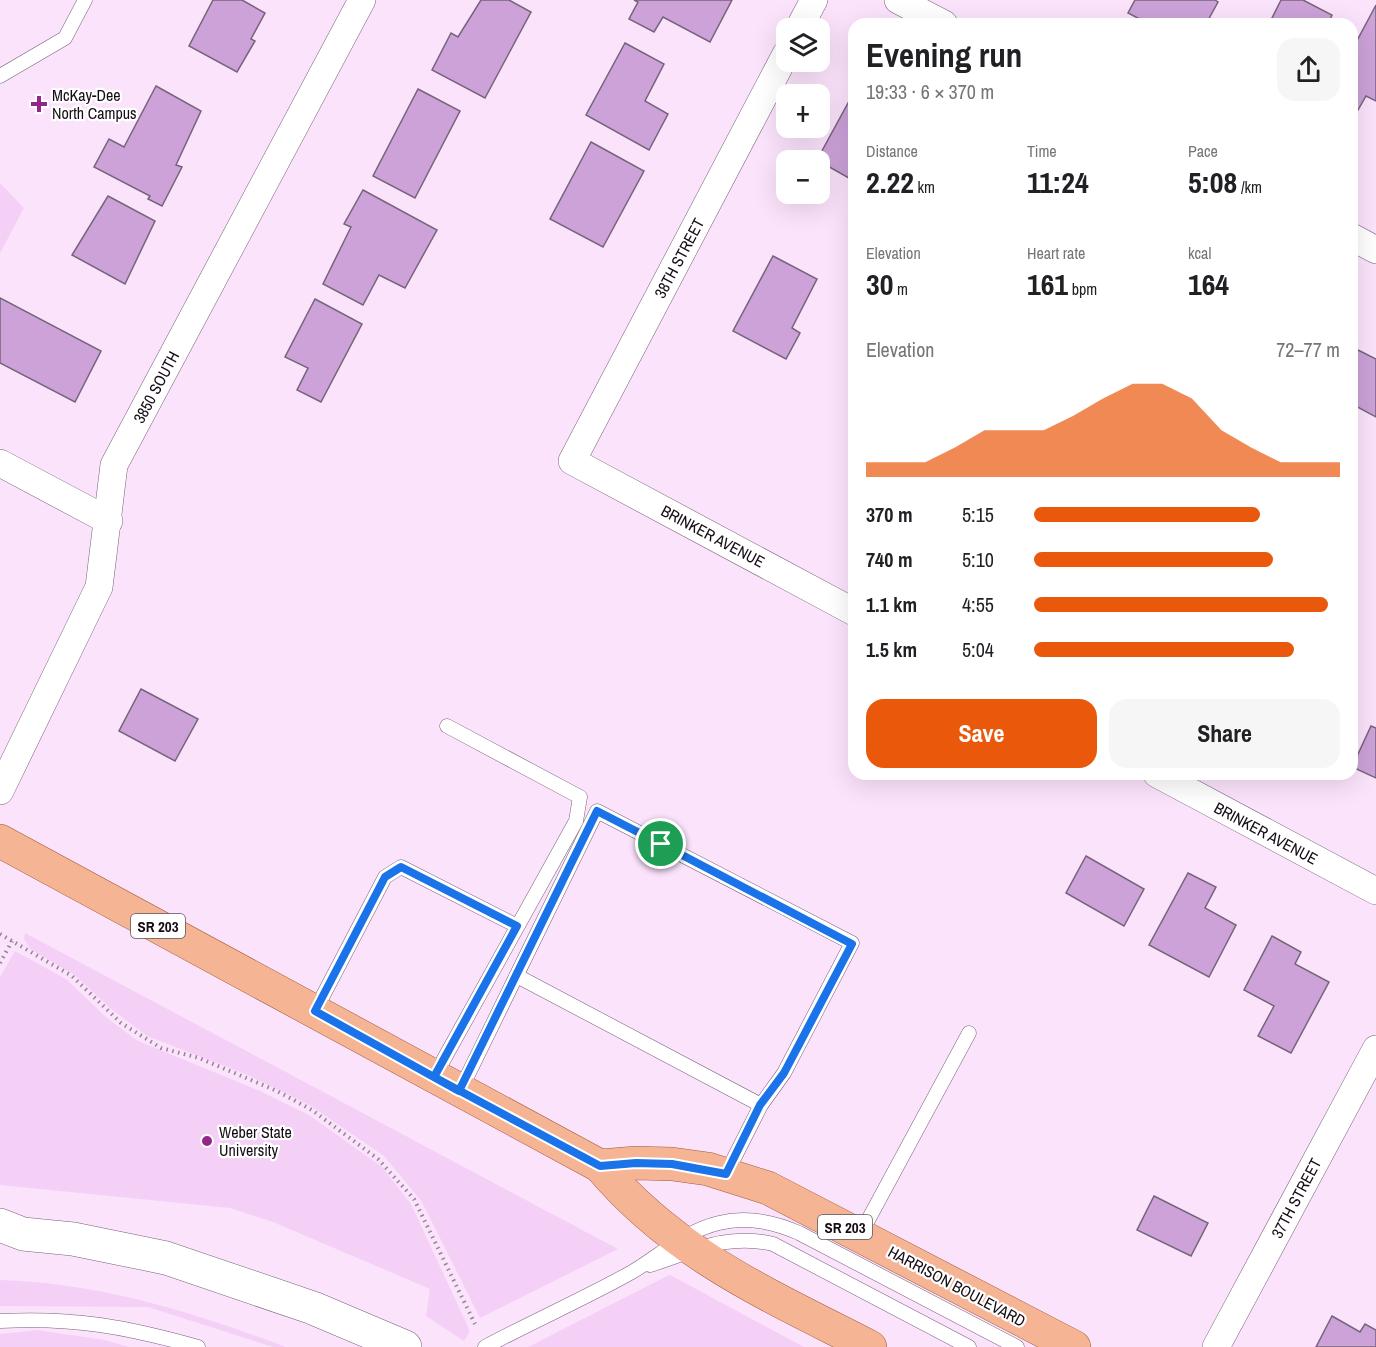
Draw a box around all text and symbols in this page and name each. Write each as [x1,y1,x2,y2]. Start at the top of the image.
map controls [776,18,830,204]
button: layers [776,18,830,72]
text: Evening run [866,33,1022,77]
button: share [1277,38,1340,101]
text: 19:33 · 6 × 370 m [866,78,994,105]
place label: McKay-Dee North Campus [52,84,137,124]
button: + [776,84,830,138]
marker: McKay-Dee North Campus [30,95,48,113]
text: Distance [866,140,918,162]
text: Time [1027,140,1057,162]
text: Pace [1188,140,1218,162]
button: − [776,150,830,204]
text: 2.22 [866,162,914,202]
text: 11:24 [1027,162,1089,202]
text: 5:08 [1188,162,1237,202]
text: km [914,176,935,198]
text: /km [1237,176,1262,198]
street label: 38TH STREET [649,214,709,302]
text: Elevation [866,242,921,264]
text: Heart rate [1027,242,1085,264]
text: kcal [1188,242,1211,264]
text: 30 [866,264,893,304]
text: 161 [1027,264,1068,304]
text: 164 [1188,264,1229,304]
text: m [893,278,908,300]
text: bpm [1068,278,1097,300]
text: Elevation [866,336,934,363]
text: 72–77 m [1276,336,1340,363]
street label: 3850 SOUTH [128,347,184,427]
street label: BRINKER AVENUE [657,499,769,573]
text: 370 m [866,501,913,528]
text: 5:15 [962,501,994,528]
text: 740 m [866,546,913,573]
text: 5:10 [962,546,994,573]
text: 1.1 km [866,591,917,618]
text: 4:55 [962,591,994,618]
text: 1.5 km [866,636,917,663]
text: 5:04 [962,636,994,663]
button: Save [866,699,1097,768]
button: Share [1109,699,1340,768]
street label: BRINKER AVENUE [1210,796,1322,870]
pin [635,818,686,869]
icon: arrive [644,827,677,860]
road number: SR 203 [131,914,185,938]
place label: Weber State University [219,1121,292,1161]
marker: Weber State University [200,1134,214,1148]
street label: 37TH STREET [1266,1154,1326,1242]
road number: SR 203 [818,1215,872,1239]
street label: HARRISON BOULEVARD [884,1240,1030,1332]

